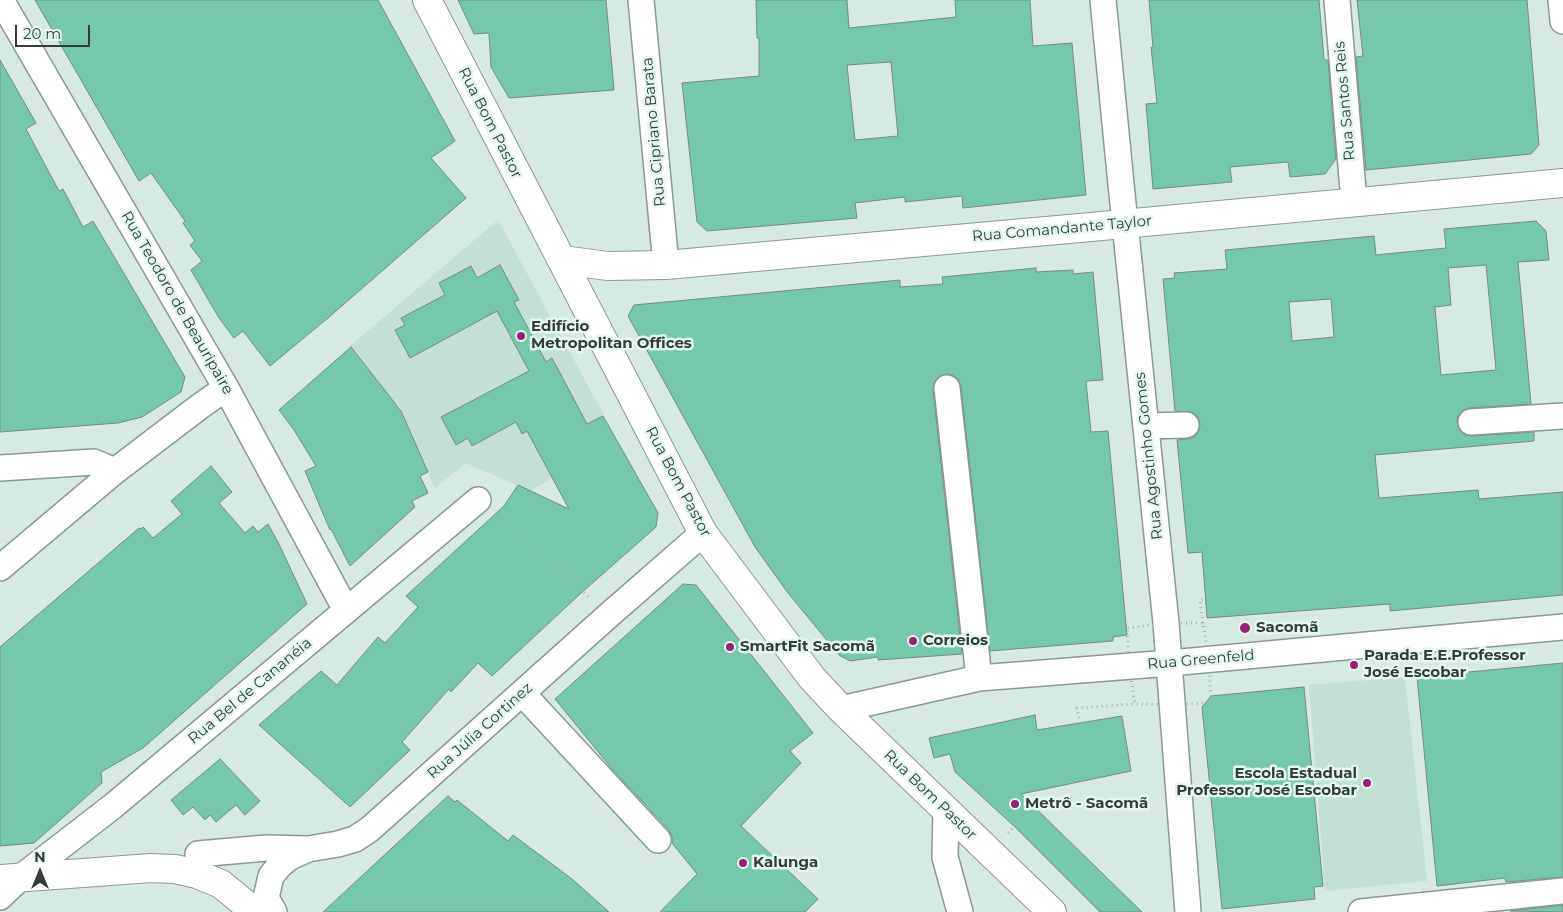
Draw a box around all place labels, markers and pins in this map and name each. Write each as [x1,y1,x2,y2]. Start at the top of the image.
place label: Edifício Metropolitan Offices [531,318,692,353]
marker: Edifício Metropolitan Offices [515,330,527,342]
place label: Sacomã [1256,619,1318,637]
marker: Sacomã [1238,621,1252,635]
place label: Correios [923,632,988,650]
marker: Correios [907,635,919,647]
place label: SmartFit Sacomã [740,638,875,656]
marker: SmartFit Sacomã [724,641,736,653]
place label: Parada E.E.Professor José Escobar [1364,647,1526,682]
marker: Parada E.E.Professor José Escobar [1348,659,1360,671]
place label: Escola Estadual Professor José Escobar [1176,765,1357,800]
marker: Escola Estadual Professor José Escobar [1361,777,1373,789]
place label: Metrô - Sacomã [1025,795,1148,813]
marker: Metrô - Sacomã [1009,798,1021,810]
place label: Kalunga [753,854,818,872]
marker: Kalunga [737,857,749,869]

